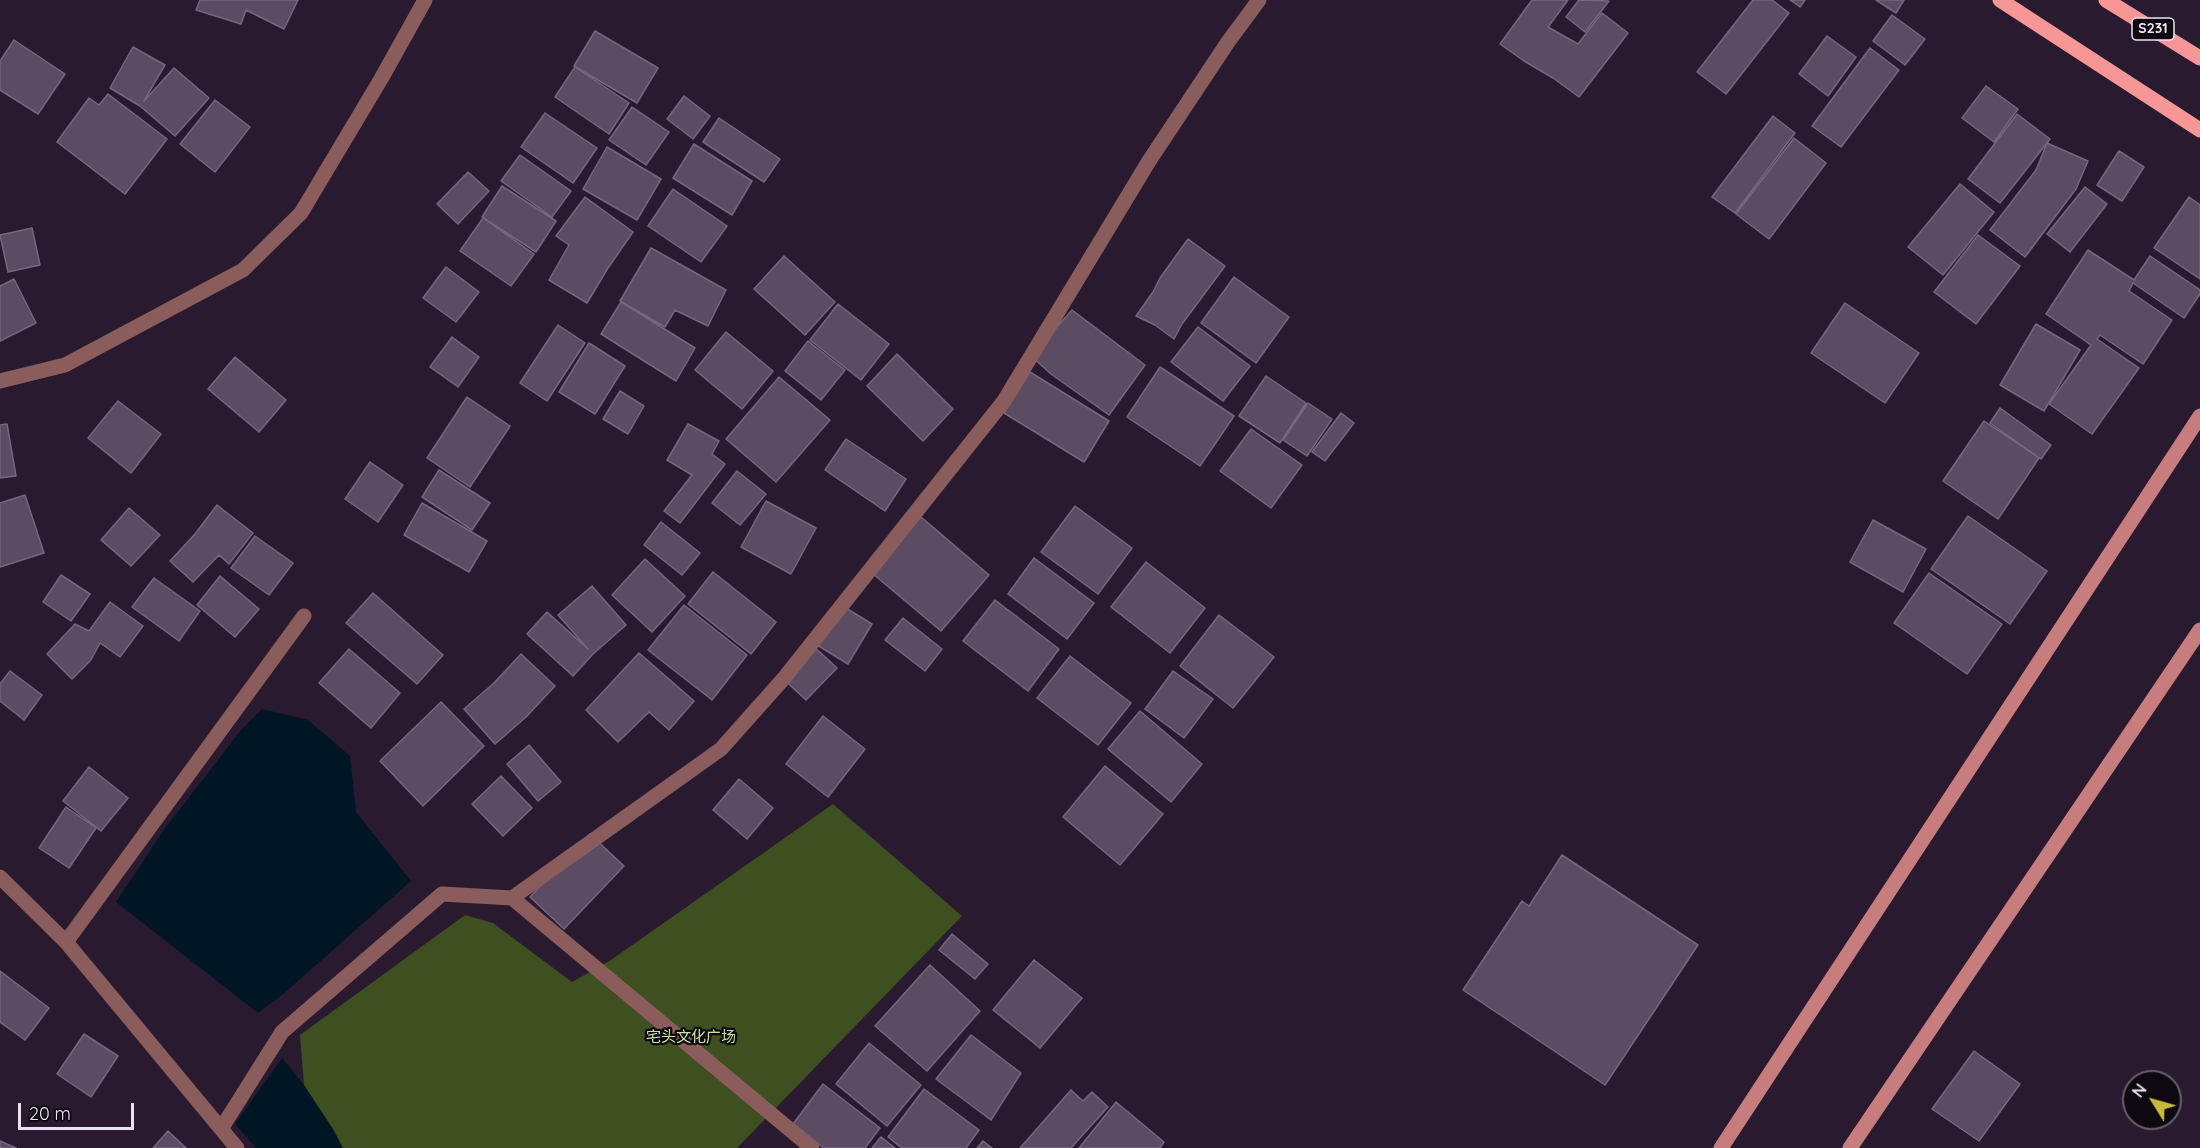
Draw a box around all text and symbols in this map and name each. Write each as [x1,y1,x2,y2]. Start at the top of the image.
road number: S231 [2132,18,2174,40]
park label: 宅头文化广场 [646,1028,736,1046]
north arrow [2122,1070,2182,1130]
text: N [2128,1080,2151,1101]
scale bar [21,1091,136,1129]
text: 20 m [29,1102,71,1125]

